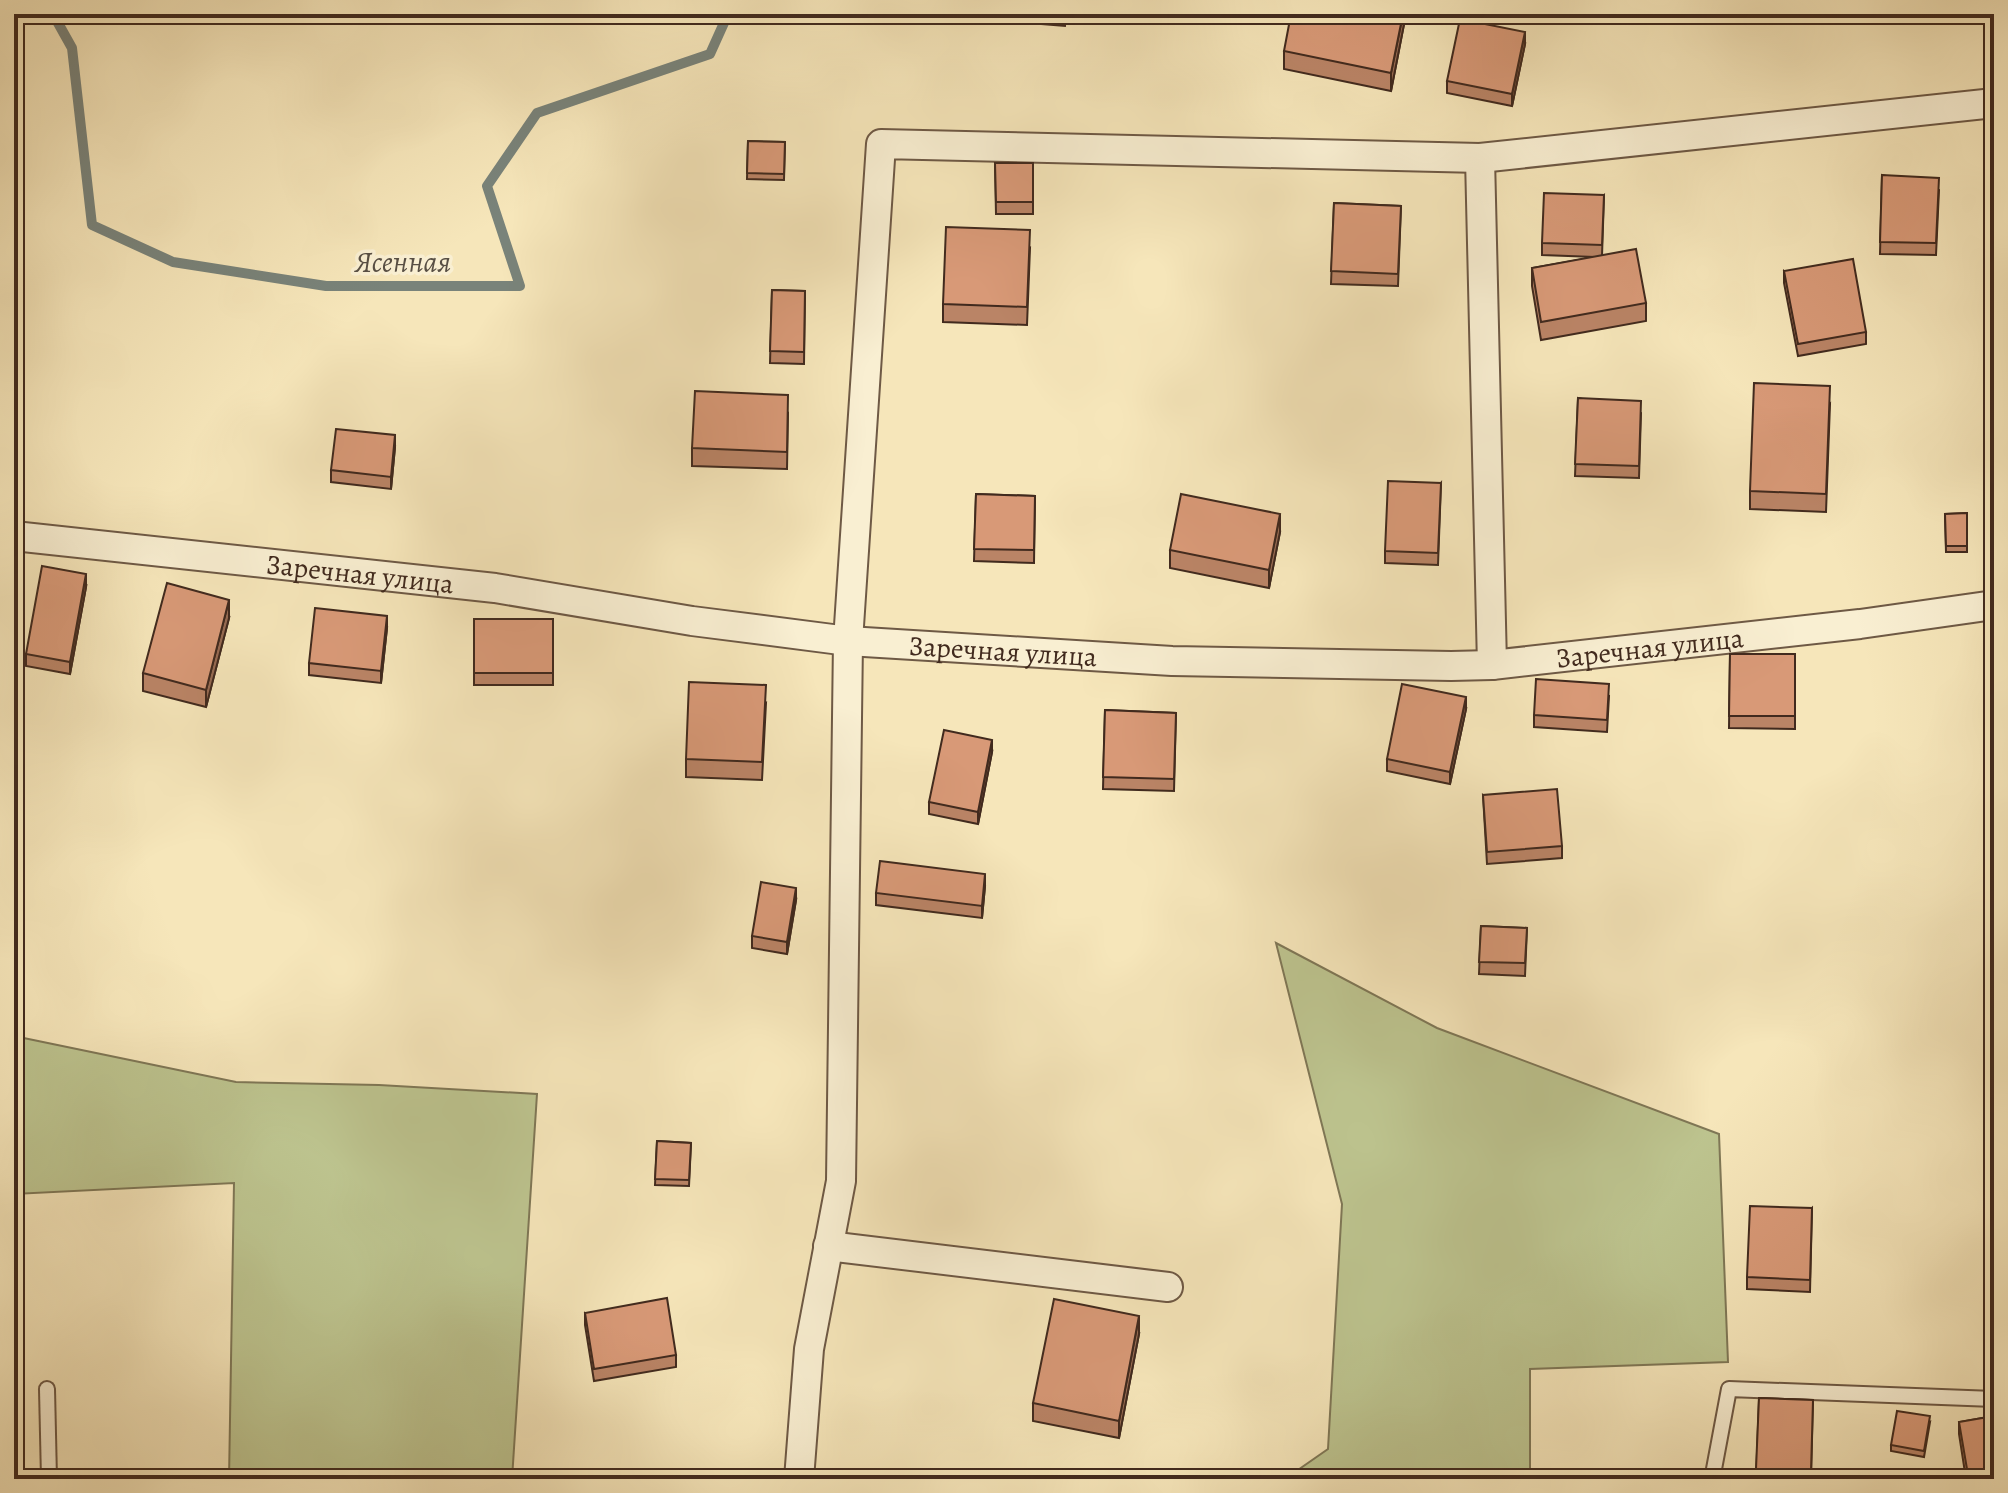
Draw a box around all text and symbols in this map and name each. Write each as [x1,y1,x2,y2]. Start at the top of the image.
water label: Ясенная [354,242,451,282]
street label: Заречная улица [264,545,456,603]
street label: Заречная улица [1554,619,1745,678]
street label: Заречная улица [908,627,1098,676]

